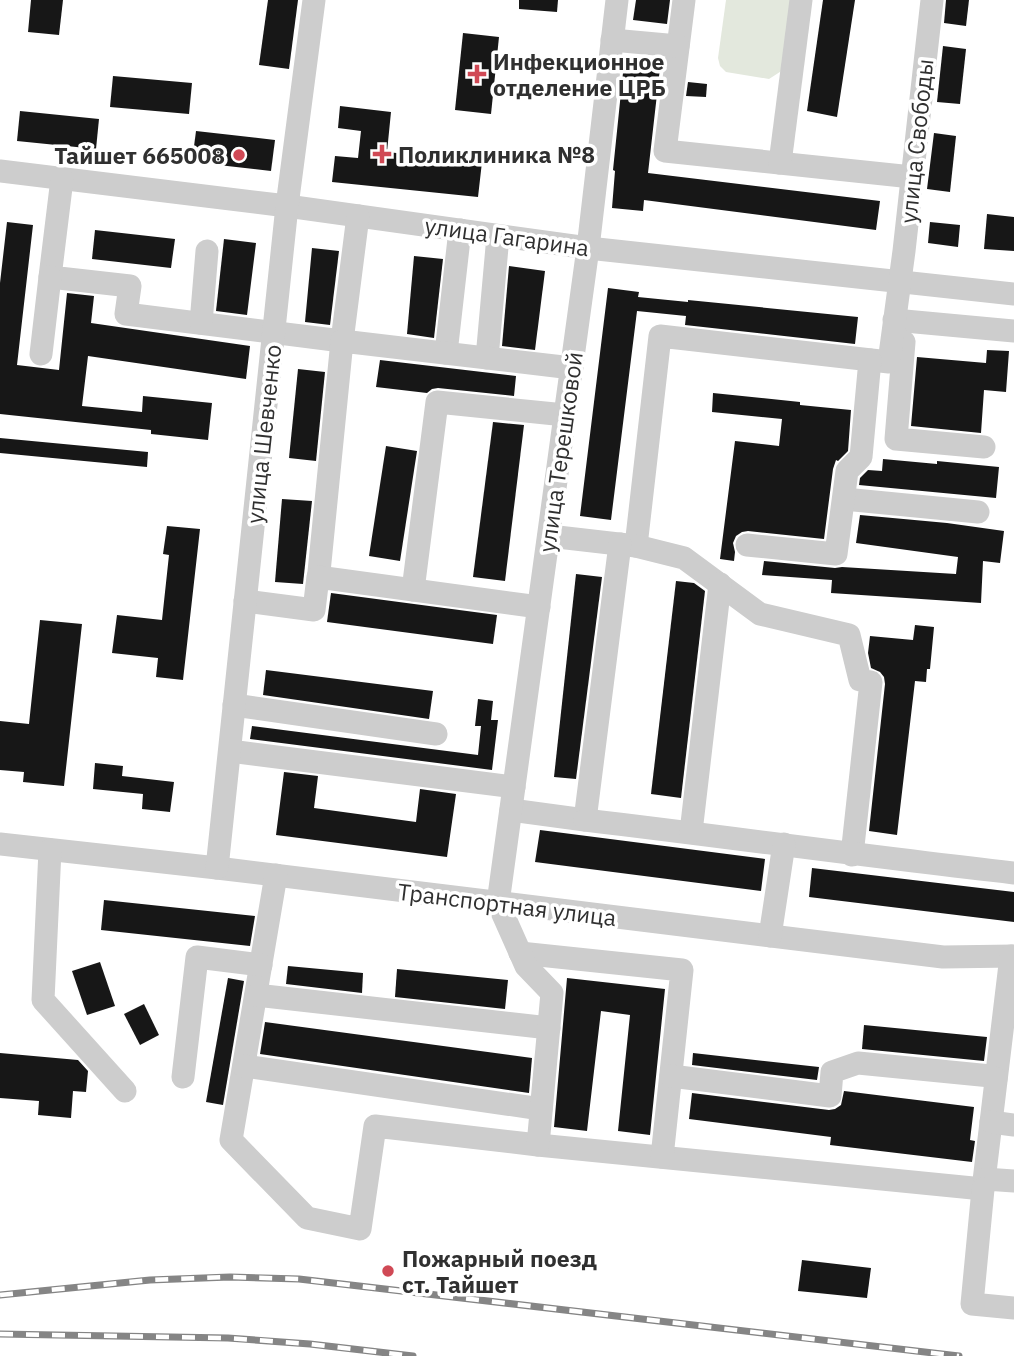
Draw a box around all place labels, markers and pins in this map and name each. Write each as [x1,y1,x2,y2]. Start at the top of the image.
place label: Инфекционное отделение ЦРБ [493,46,666,102]
marker: Инфекционное отделение ЦРБ [467,64,487,84]
place label: Поликлиника №8 [398,139,595,169]
place label: Тайшет 665008 [54,140,225,170]
marker: Поликлиника №8 [372,144,392,164]
marker: Тайшет 665008 [231,147,247,163]
place label: Пожарный поезд ст. Тайшет [402,1243,597,1299]
marker: Пожарный поезд ст. Тайшет [380,1263,396,1279]

